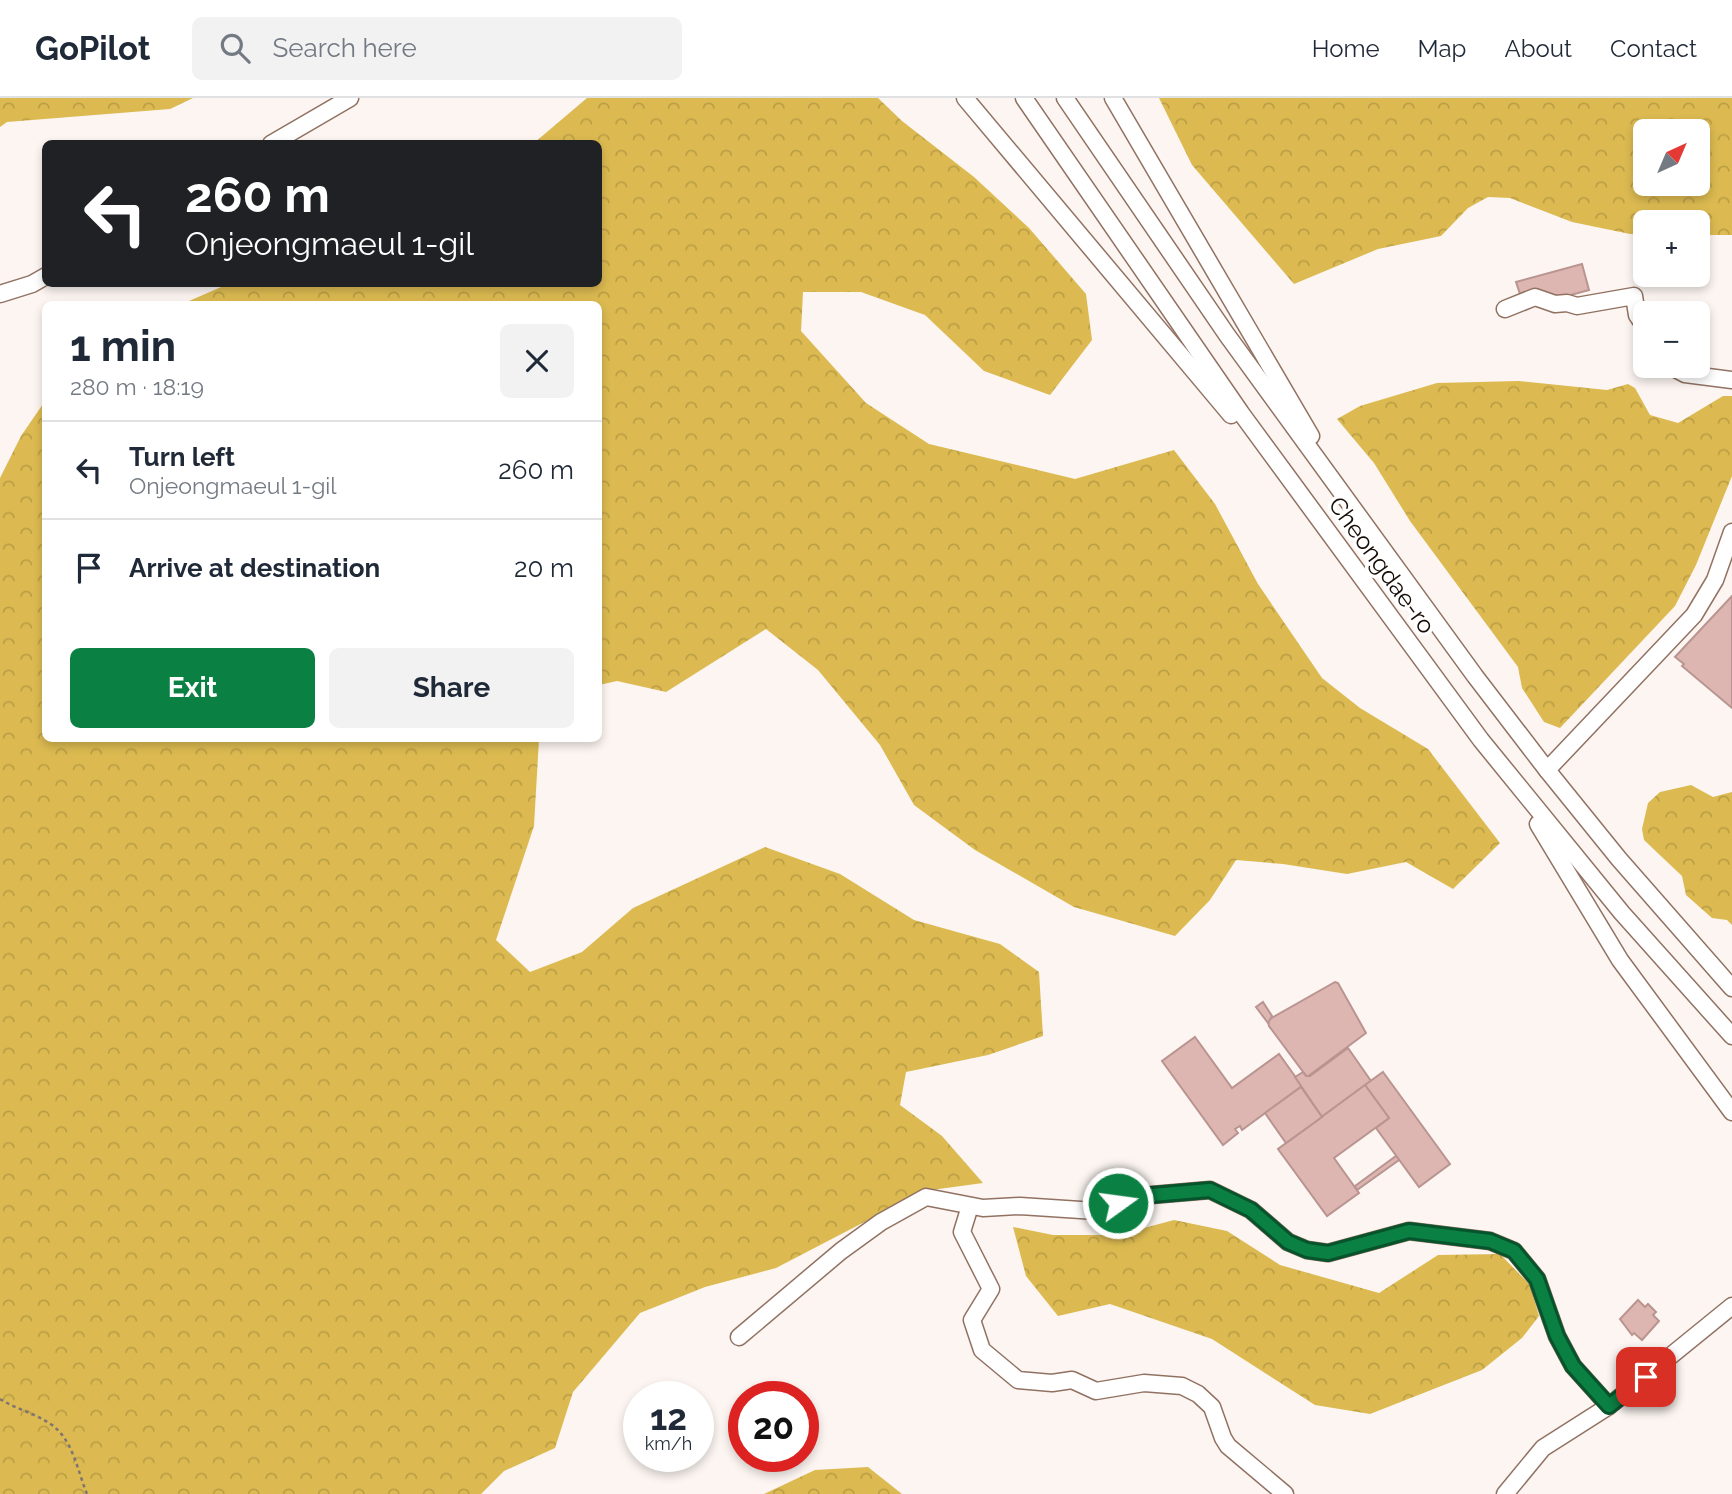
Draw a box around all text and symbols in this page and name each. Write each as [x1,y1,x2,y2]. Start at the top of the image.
search box [192,17,682,80]
text: GoPilot [35,29,150,68]
icon: search [216,29,254,67]
text: Search here [272,33,417,63]
text: Home [1312,34,1380,63]
text: Map [1418,34,1466,63]
text: About [1504,34,1572,63]
text: Contact [1610,34,1697,63]
north arrow [1633,119,1710,196]
map controls [1633,119,1710,378]
text: 260 m [185,166,330,223]
icon: left [70,168,161,259]
button: + [1633,210,1710,287]
text: Onjeongmaeul 1-gil [185,225,474,262]
button: − [1633,301,1710,378]
text: 1 min [70,322,176,371]
button: close [500,324,574,398]
text: 280 m · 18:19 [70,373,204,400]
text: Turn left [129,442,235,472]
icon: left [70,451,108,489]
text: 260 m [498,455,574,485]
text: Onjeongmaeul 1-gil [129,472,337,499]
street label: Cheongdae-ro [1323,491,1441,639]
icon: arrive [70,549,108,587]
text: Arrive at destination [129,553,380,583]
text: 20 m [514,553,574,583]
button: Exit [70,648,315,728]
button: Share [329,648,574,728]
position arrow [1081,1166,1155,1240]
pin [1616,1347,1676,1407]
icon: arrive [1627,1358,1665,1396]
speed limit sign: 20 [728,1381,819,1472]
text: 12 [650,1397,687,1438]
text: km/h [645,1433,692,1454]

